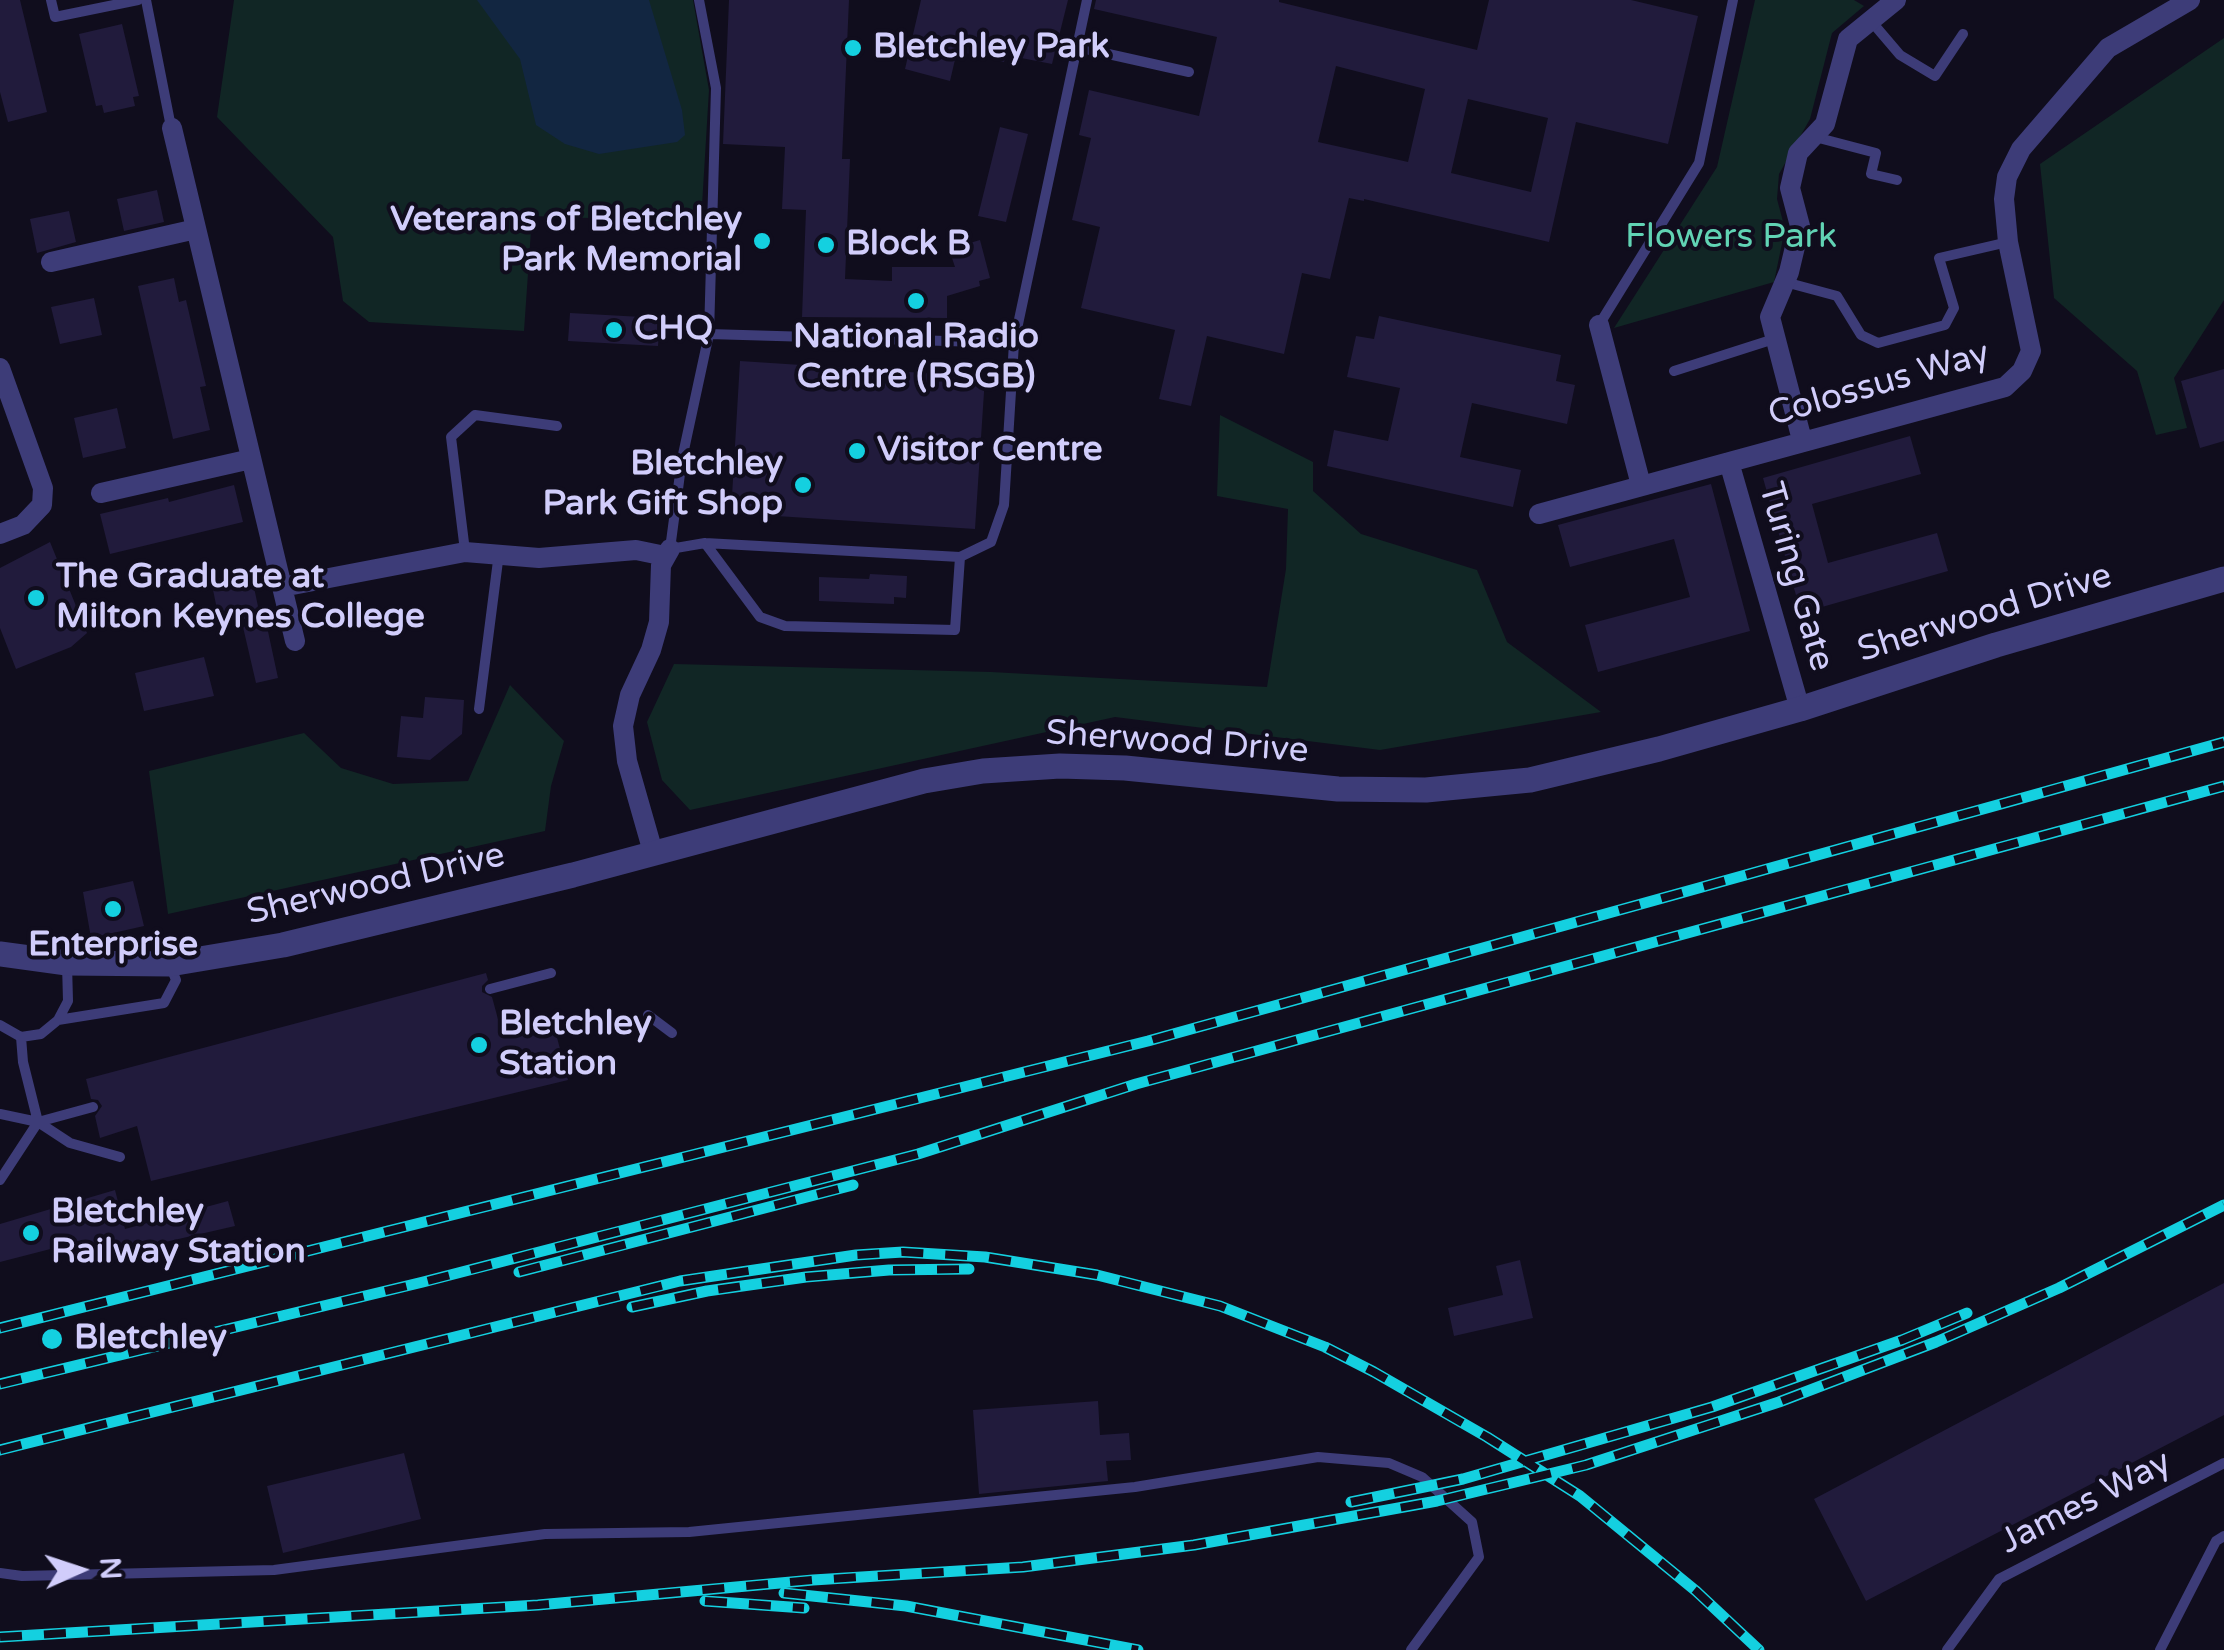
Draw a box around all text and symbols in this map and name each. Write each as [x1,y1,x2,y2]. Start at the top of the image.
place label: Bletchley Park [873,27,1110,69]
marker: Bletchley Park [842,37,864,59]
place label: Veterans of Bletchley Park Memorial [390,200,742,282]
park label: Flowers Park [1625,217,1837,259]
place label: Block B [846,224,971,266]
marker: Veterans of Bletchley Park Memorial [751,230,773,252]
marker: Block B [815,234,837,256]
marker: National Radio Centre (RSGB) [905,290,927,312]
place label: CHQ [634,309,713,351]
place label: National Radio Centre (RSGB) [793,317,1039,399]
marker: CHQ [603,319,625,341]
street label: Colossus Way [1764,333,1994,437]
place label: Visitor Centre [877,430,1103,472]
marker: Visitor Centre [846,440,868,462]
place label: Bletchley Park Gift Shop [542,444,783,526]
marker: Bletchley Park Gift Shop [792,474,814,496]
street label: Turing Gate [1748,478,1842,676]
street label: Sherwood Drive [1853,555,2117,673]
place label: The Graduate at Milton Keynes College [56,557,425,639]
marker: The Graduate at Milton Keynes College [25,587,47,609]
street label: Sherwood Drive [1044,713,1310,773]
street label: Sherwood Drive [243,835,509,935]
marker: Enterprise [102,898,124,920]
place label: Enterprise [28,925,198,967]
place label: Bletchley Station [499,1004,652,1086]
marker: Bletchley Station [468,1034,490,1056]
place label: Bletchley Railway Station [51,1192,306,1274]
marker: Bletchley Railway Station [20,1222,42,1244]
place label: Bletchley [74,1318,227,1360]
marker: Bletchley [39,1326,65,1352]
street label: James Way [1994,1442,2178,1564]
north arrow [30,1520,130,1620]
text: N [92,1556,128,1581]

